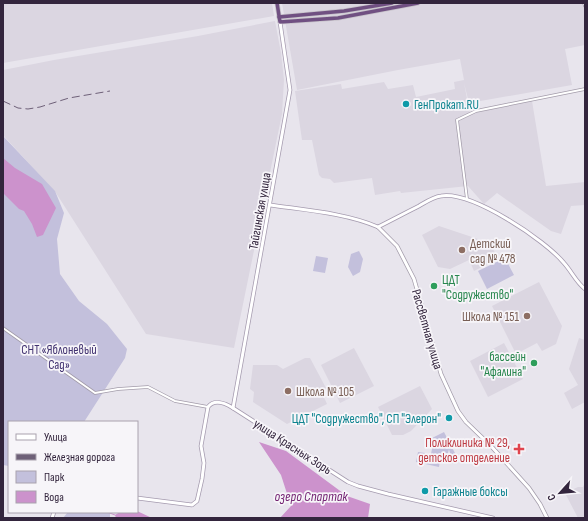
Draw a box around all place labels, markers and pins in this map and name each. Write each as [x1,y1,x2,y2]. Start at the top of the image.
place label: ГенПрокат.RU [414,97,479,113]
marker: ГенПрокат.RU [401,99,411,109]
place label: Детский сад № 478 [470,236,516,267]
marker: Детский сад № 478 [457,245,467,255]
place label: ЦДТ "Содружество" [442,272,513,303]
marker: ЦДТ "Содружество" [429,281,439,291]
place label: Школа № 151 [462,309,519,325]
marker: Школа № 151 [522,311,532,321]
place label: бассейн "Афалина" [481,349,526,380]
marker: бассейн "Афалина" [529,358,539,368]
place label: Школа № 105 [296,384,354,400]
marker: Школа № 105 [283,386,293,396]
place label: ЦДТ "Содружество", СП "Элерон" [292,411,441,427]
marker: ЦДТ "Содружество", СП "Элерон" [444,413,454,423]
place label: Поликлиника № 29, детское отделение [418,435,510,466]
marker: Поликлиника № 29, детское отделение [513,443,525,455]
place label: Гаражные боксы [433,484,508,500]
marker: Гаражные боксы [420,486,430,496]

